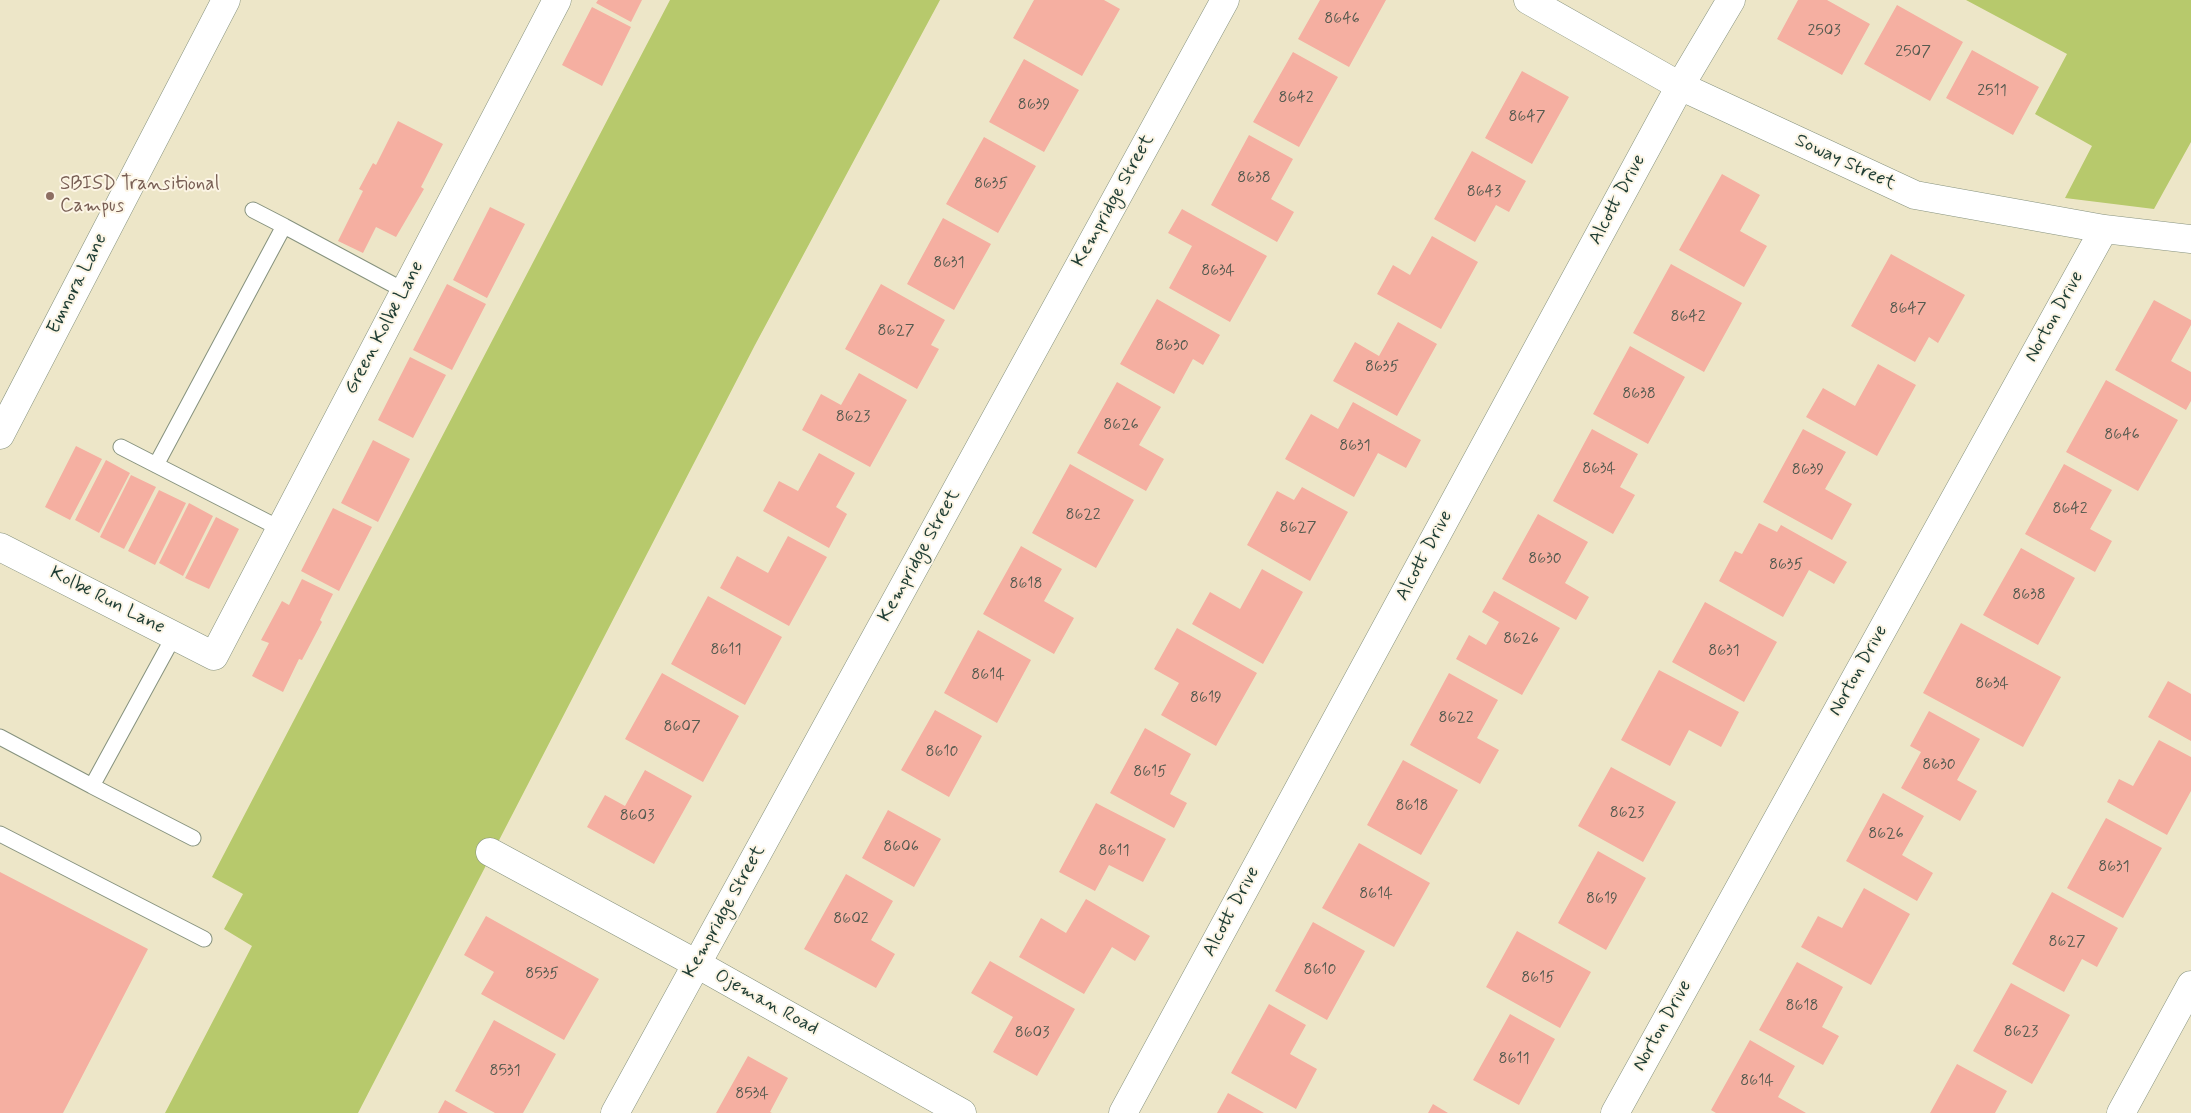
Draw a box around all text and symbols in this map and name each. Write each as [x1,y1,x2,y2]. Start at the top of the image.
house number: 8646 [1324,10,1360,30]
house number: 2503 [1807,22,1841,42]
house number: 2507 [1895,43,1931,63]
house number: 2511 [1977,82,2007,102]
house number: 8642 [1278,89,1314,109]
house number: 8639 [1018,96,1050,116]
house number: 8647 [1508,108,1546,128]
street label: Soway Street [1791,130,1899,196]
street label: Kempridge Street [1068,131,1160,271]
street label: Alcott Drive [1585,151,1651,249]
house number: 8638 [1237,169,1271,189]
place label: SBISD Transitional Campus [60,174,219,218]
house number: 8635 [974,175,1008,195]
house number: 8643 [1467,183,1501,203]
marker: SBISD Transitional Campus [44,190,56,202]
street label: Emnora Lane [43,230,113,338]
house number: 8631 [933,254,965,274]
street label: Green Kolbe Lane [340,258,430,398]
house number: 8634 [1201,262,1235,282]
street label: Norton Drive [2021,268,2089,366]
house number: 8647 [1889,300,1927,320]
house number: 8642 [1670,308,1706,328]
house number: 8627 [877,322,915,342]
house number: 8630 [1155,337,1189,357]
house number: 8635 [1365,358,1399,378]
house number: 8638 [1622,385,1656,405]
house number: 8623 [836,408,870,428]
house number: 8626 [1103,416,1139,436]
house number: 8646 [2104,426,2140,446]
house number: 8631 [1339,437,1371,457]
house number: 8634 [1582,460,1616,480]
house number: 8639 [1792,461,1824,481]
street label: Kempridge Street [874,486,966,626]
house number: 8642 [2052,500,2088,520]
house number: 8622 [1065,506,1101,526]
street label: Alcott Drive [1392,507,1458,605]
house number: 8627 [1279,519,1317,539]
house number: 8630 [1528,550,1562,570]
house number: 8635 [1769,556,1803,576]
street label: Kolbe Run Lane [46,562,168,640]
house number: 8618 [1009,575,1043,595]
house number: 8638 [2012,586,2046,606]
street label: Norton Drive [1825,622,1893,720]
house number: 8626 [1503,630,1539,650]
house number: 8611 [710,641,742,661]
house number: 8631 [1708,642,1740,662]
house number: 8614 [971,666,1005,686]
house number: 8634 [1975,675,2009,695]
house number: 8619 [1190,689,1222,709]
house number: 8622 [1438,709,1474,729]
house number: 8607 [663,718,701,738]
house number: 8610 [925,743,959,763]
house number: 8630 [1922,756,1956,776]
house number: 8615 [1133,763,1167,783]
house number: 8618 [1395,797,1429,817]
house number: 8623 [1610,804,1644,824]
house number: 8603 [620,807,654,827]
house number: 8626 [1868,825,1904,845]
house number: 8606 [883,838,919,858]
street label: Kempridge Street [679,842,771,982]
house number: 8611 [1098,842,1130,862]
house number: 8631 [2098,858,2130,878]
street label: Alcott Drive [1199,863,1265,961]
house number: 8614 [1359,885,1393,905]
house number: 8619 [1586,890,1618,910]
house number: 8602 [833,910,869,930]
house number: 8627 [2048,933,2086,953]
house number: 8610 [1303,961,1337,981]
house number: 8535 [525,965,559,985]
street label: Ojeman Road [710,965,822,1041]
house number: 8615 [1521,969,1555,989]
street label: Norton Drive [1629,977,1697,1075]
house number: 8618 [1785,997,1819,1017]
house number: 8623 [2004,1023,2038,1043]
house number: 8603 [1015,1024,1049,1044]
house number: 8611 [1498,1050,1530,1070]
house number: 8531 [489,1062,521,1082]
house number: 8614 [1740,1072,1774,1092]
house number: 8534 [735,1085,769,1105]

